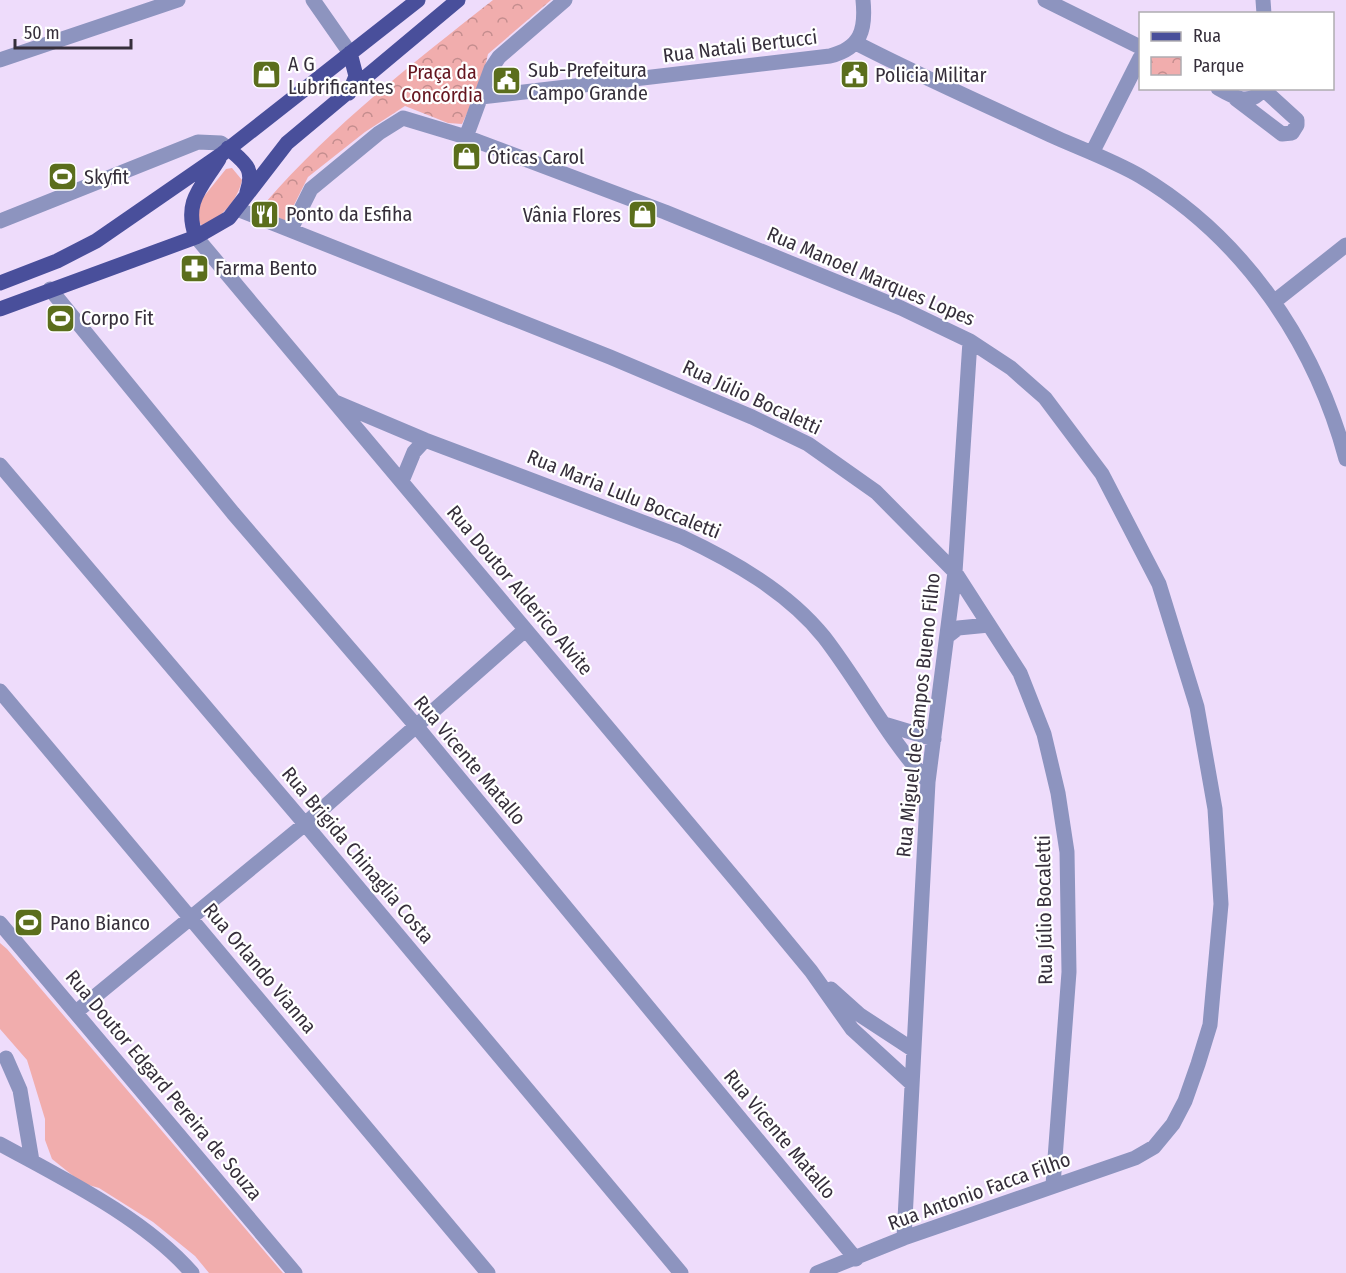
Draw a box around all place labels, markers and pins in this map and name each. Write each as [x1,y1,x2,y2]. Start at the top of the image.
place label: A G Lubrificantes [288,52,394,99]
place label: Sub-Prefeitura Campo Grande [528,58,648,105]
shop icon: A G Lubrificantes [251,59,283,91]
public building icon: Policia Militar [838,59,870,91]
place label: Policia Militar [875,63,987,87]
public building icon: Sub-Prefeitura Campo Grande [491,65,523,97]
shop icon: Óticas Carol [450,141,482,173]
place label: Óticas Carol [487,145,584,169]
sports icon: Skyfit [47,161,79,193]
place label: Skyfit [84,165,130,189]
restaurant icon: Ponto da Esfiha [249,198,281,230]
shop icon: Vânia Flores [626,199,658,231]
place label: Ponto da Esfiha [286,202,412,226]
place label: Vânia Flores [523,203,621,227]
pharmacy icon: Farma Bento [178,252,210,284]
place label: Farma Bento [215,256,317,280]
sports icon: Corpo Fit [44,302,76,334]
place label: Corpo Fit [81,306,154,330]
sports icon: Pano Bianco [13,907,45,939]
place label: Pano Bianco [50,911,150,935]

